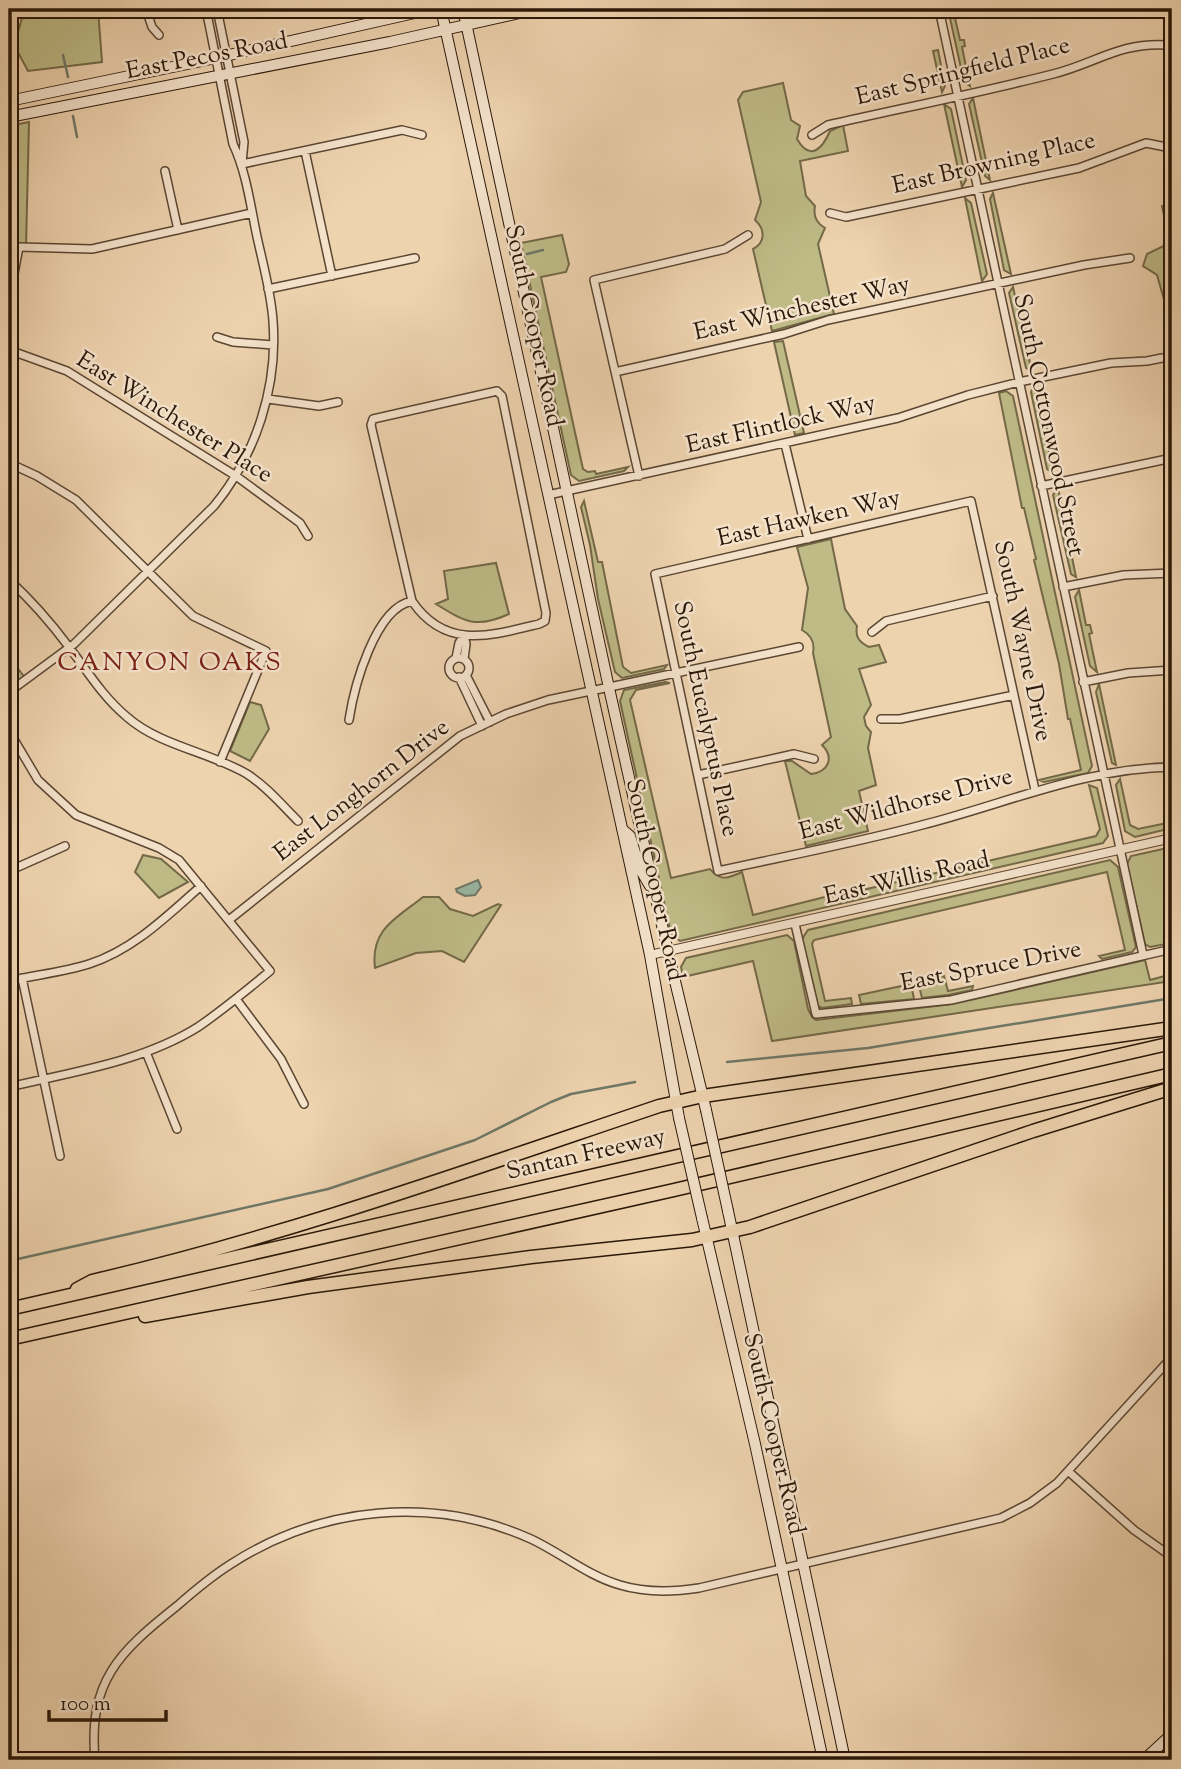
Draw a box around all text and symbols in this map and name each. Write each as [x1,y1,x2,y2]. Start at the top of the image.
street label: East Pecos Road [123,25,291,89]
street label: East Springfield Place [852,29,1074,115]
street label: East Browning Place [889,124,1099,204]
street label: South Cooper Road [495,222,571,431]
street label: East Winchester Way [691,268,914,350]
street label: South Cottonwood Street [1004,291,1092,559]
street label: East Winchester Place [69,344,279,492]
street label: East Flintlock Way [683,387,879,463]
street label: East Hawken Way [714,481,904,557]
street label: South Wayne Drive [984,537,1060,745]
street label: South Eucalyptus Place [663,598,747,840]
district label: CANYON OAKS [57,645,283,682]
street label: East Longhorn Drive [267,712,457,870]
street label: East Wildhorse Drive [795,760,1017,850]
street label: South Cooper Road [616,776,692,985]
street label: East Willis Road [821,843,994,915]
street label: East Spruce Drive [898,933,1084,1001]
street label: Santan Freeway [503,1120,669,1190]
street label: South Cooper Road [733,1330,813,1539]
scale bar [49,1678,166,1722]
text: 100 m [60,1690,111,1720]

